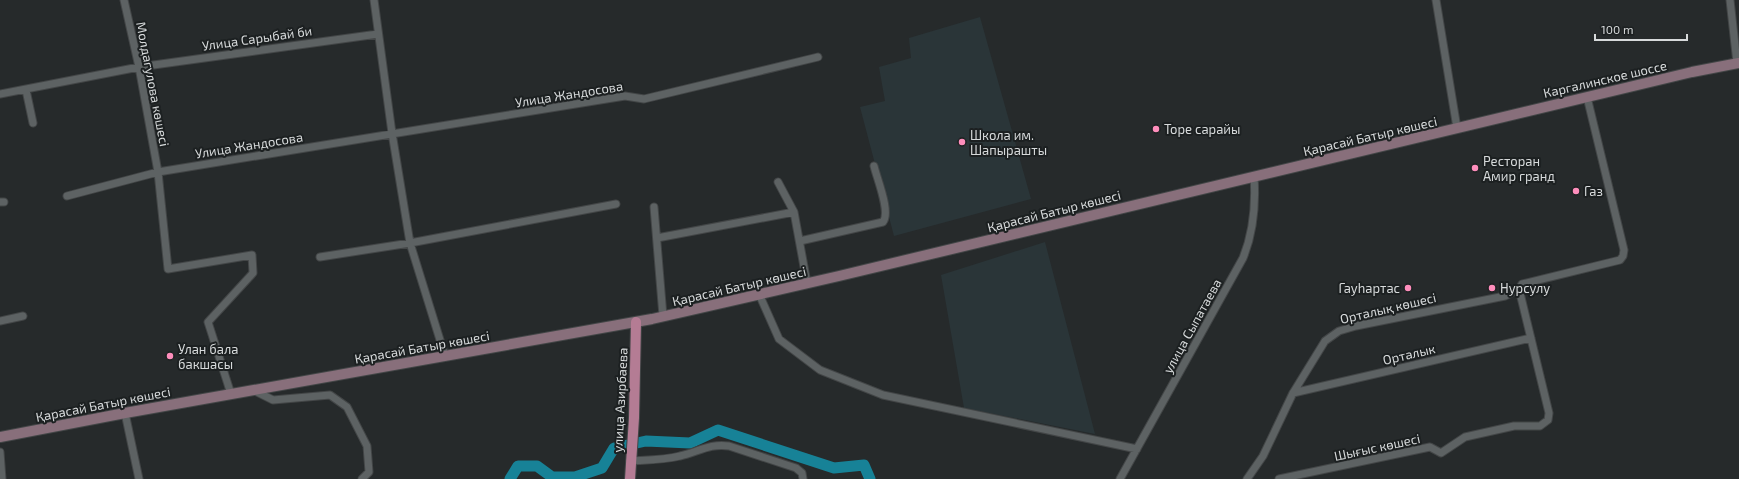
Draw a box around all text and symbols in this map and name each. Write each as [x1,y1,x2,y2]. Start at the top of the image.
scale bar [1595,16,1687,42]
street label: Молдагулова көшесі [133,20,173,148]
street label: Улица Сарыбай би [201,22,313,54]
text: 100 m [1601,22,1633,36]
street label: Каргалинское шоссе [1542,57,1668,101]
street label: Улица Жандосова [514,78,624,110]
street label: Қарасай Батыр көшесі [1302,113,1438,159]
place label: Торе сарайы [1164,121,1240,137]
marker: Торе сарайы [1151,124,1161,134]
place label: Школа им. Шапырашты [970,127,1047,158]
street label: Улица Жандосова [194,129,304,161]
marker: Школа им. Шапырашты [957,137,967,147]
place label: Ресторан Амир гранд [1483,153,1555,184]
marker: Ресторан Амир гранд [1470,163,1480,173]
place label: Газ [1584,183,1603,199]
marker: Газ [1571,186,1581,196]
street label: Қарасай Батыр көшесі [986,187,1122,235]
street label: Қарасай Батыр көшесі [671,263,807,309]
street label: улица Сыпатаева [1159,276,1225,376]
place label: Гауhартас [1338,280,1400,296]
place label: Нурсулу [1500,280,1550,296]
marker: Гауhартас [1403,283,1413,293]
marker: Нурсулу [1487,283,1497,293]
street label: Орталық көшесі [1338,289,1438,327]
street label: Қарасай Батыр көшесі [353,327,491,367]
street label: Орталык [1381,340,1437,368]
place label: Улан бала бакшасы [178,341,238,372]
street label: улица Азирбаева [609,347,631,453]
marker: Улан бала бакшасы [165,351,175,361]
street label: Қарасай Батыр көшесі [34,383,172,425]
street label: Шығыс көшесі [1332,430,1422,464]

